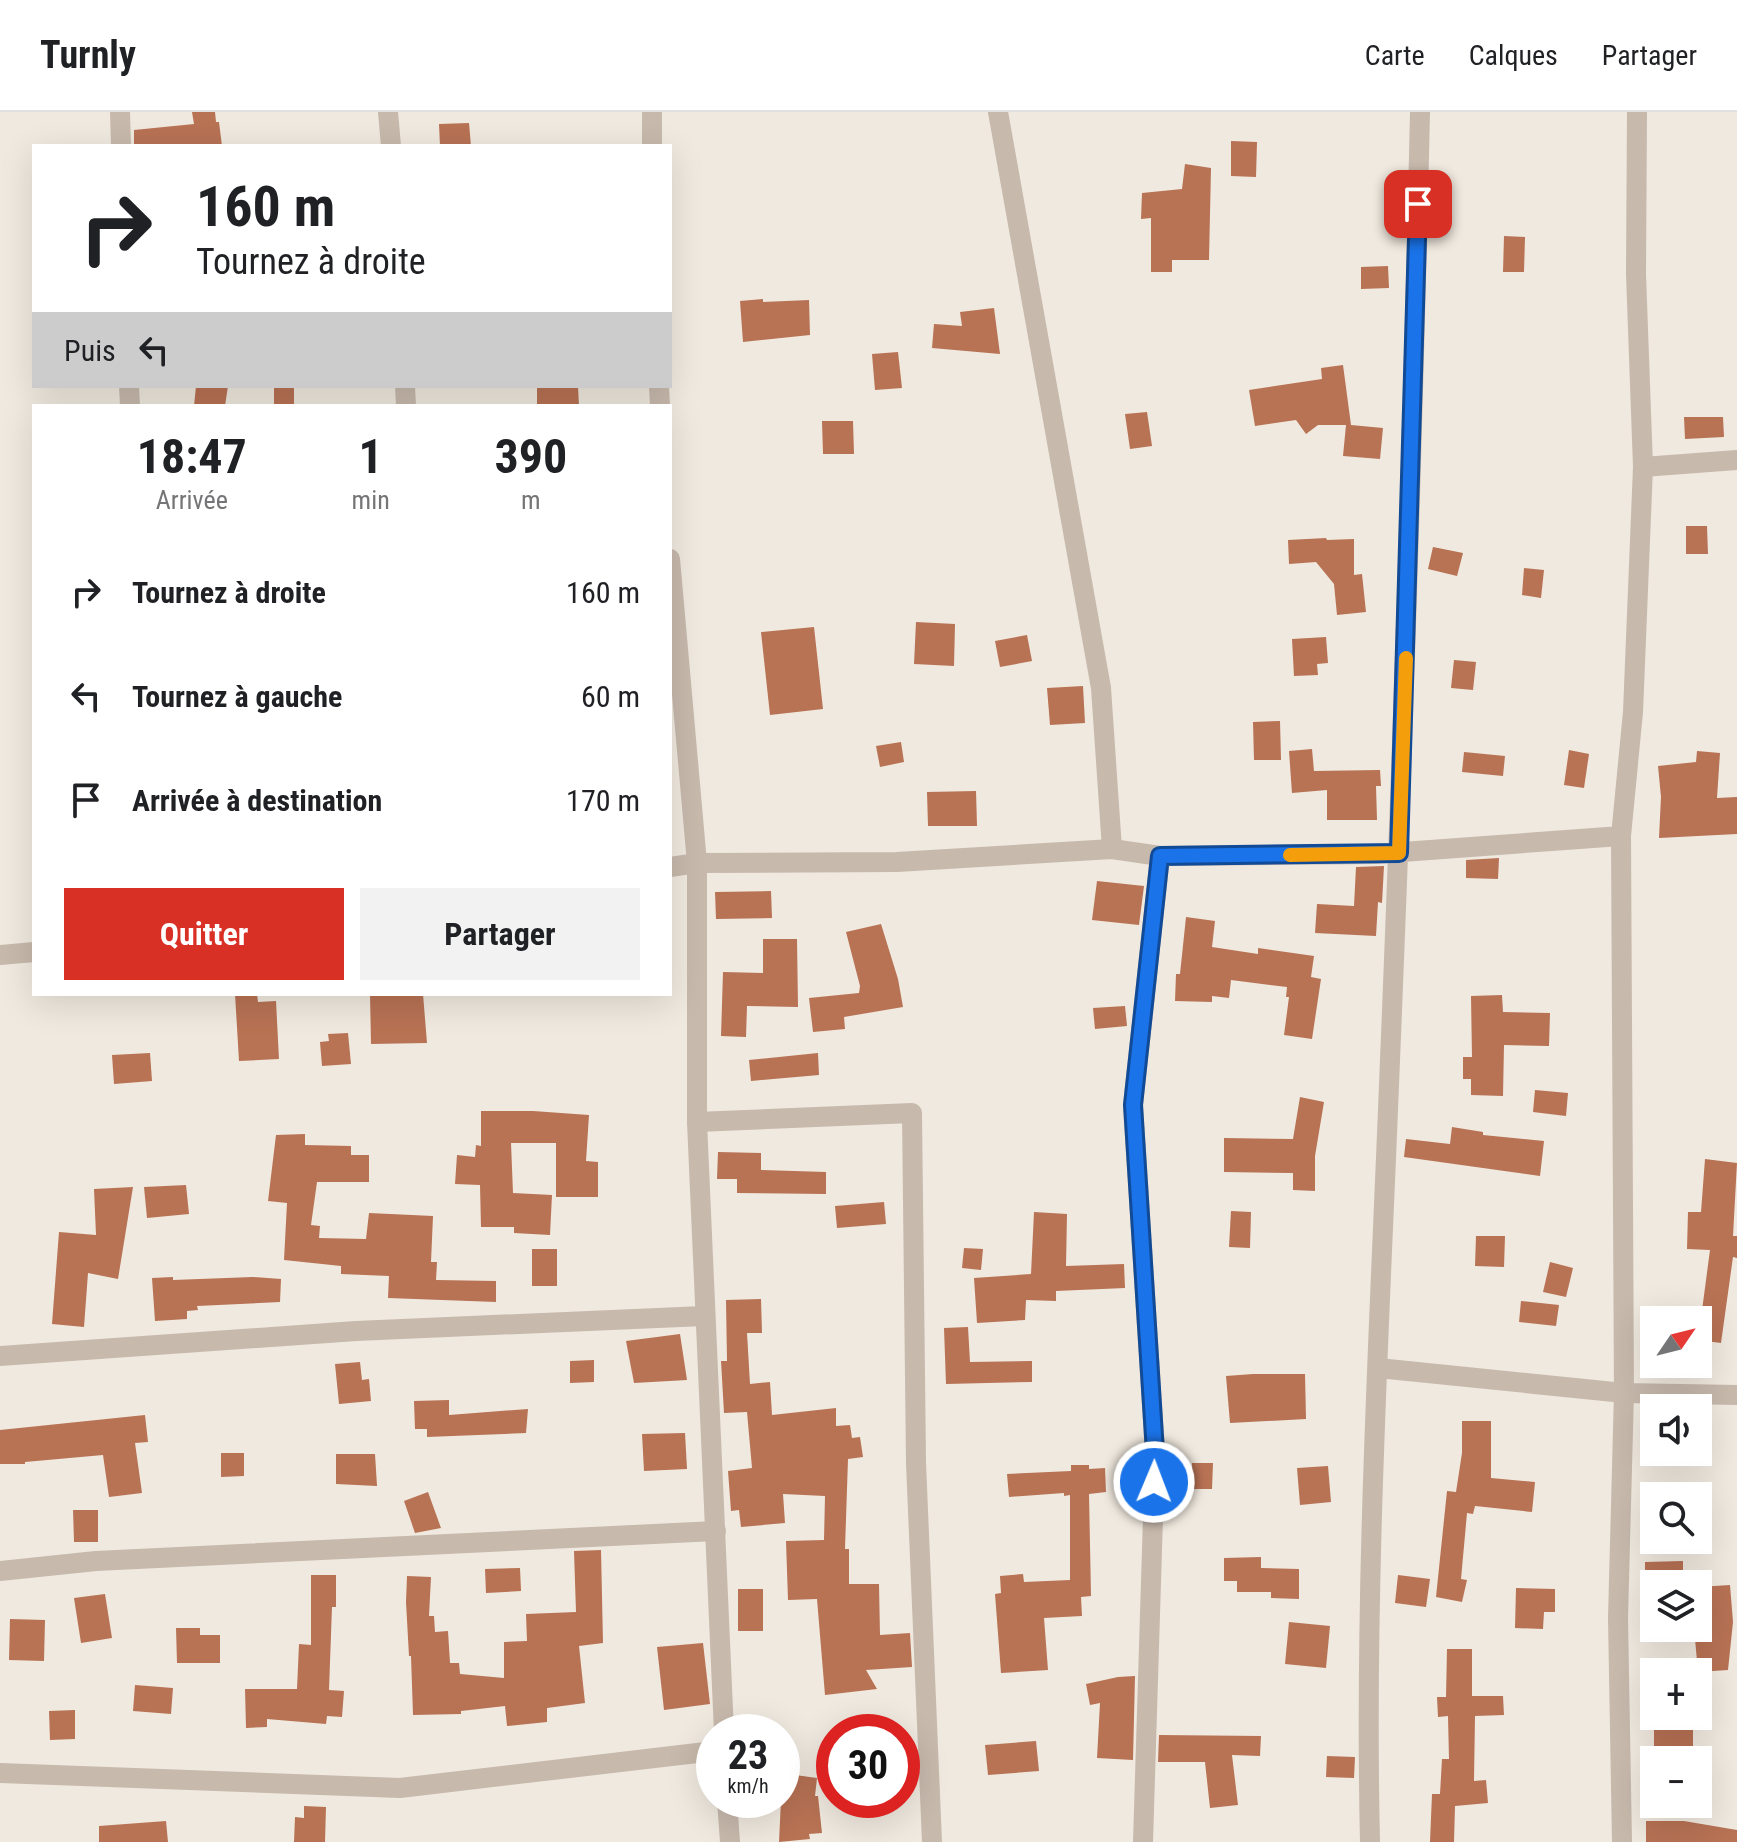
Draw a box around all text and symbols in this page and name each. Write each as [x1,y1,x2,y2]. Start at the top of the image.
text: Turnly [40,33,136,77]
text: Carte [1365,39,1425,72]
text: Calques [1469,39,1558,72]
text: Partager [1602,39,1697,72]
pin [1384,170,1452,238]
text: 160 m [196,174,335,240]
icon: right [64,176,168,280]
icon: arrive [1396,182,1440,226]
text: Tournez à droite [196,241,426,283]
icon: left [132,328,176,372]
text: Puis [64,333,116,368]
text: 18:47 [137,428,247,485]
text: 1 [359,428,383,485]
text: 390 [494,428,567,485]
text: Arrivée [156,485,228,515]
text: min [352,485,390,515]
text: m [521,485,541,515]
icon: right [64,570,108,614]
text: Tournez à droite [132,575,326,610]
text: 160 m [566,575,640,610]
icon: left [64,674,108,718]
text: Tournez à gauche [132,679,342,714]
text: 60 m [581,679,640,714]
icon: arrive [64,778,108,822]
text: Arrivée à destination [132,783,382,818]
text: 170 m [566,783,640,818]
button: Quitter [64,888,344,980]
button: Partager [360,888,640,980]
north arrow [1640,1306,1712,1378]
map controls [1640,1306,1712,1818]
button: sound [1640,1394,1712,1466]
position arrow [1112,1440,1196,1524]
button: search [1640,1482,1712,1554]
button: layers [1640,1570,1712,1642]
button: + [1640,1658,1712,1730]
speed limit sign: 30 [816,1714,920,1818]
text: 23 [728,1732,768,1779]
button: − [1640,1746,1712,1818]
text: km/h [727,1774,769,1798]

